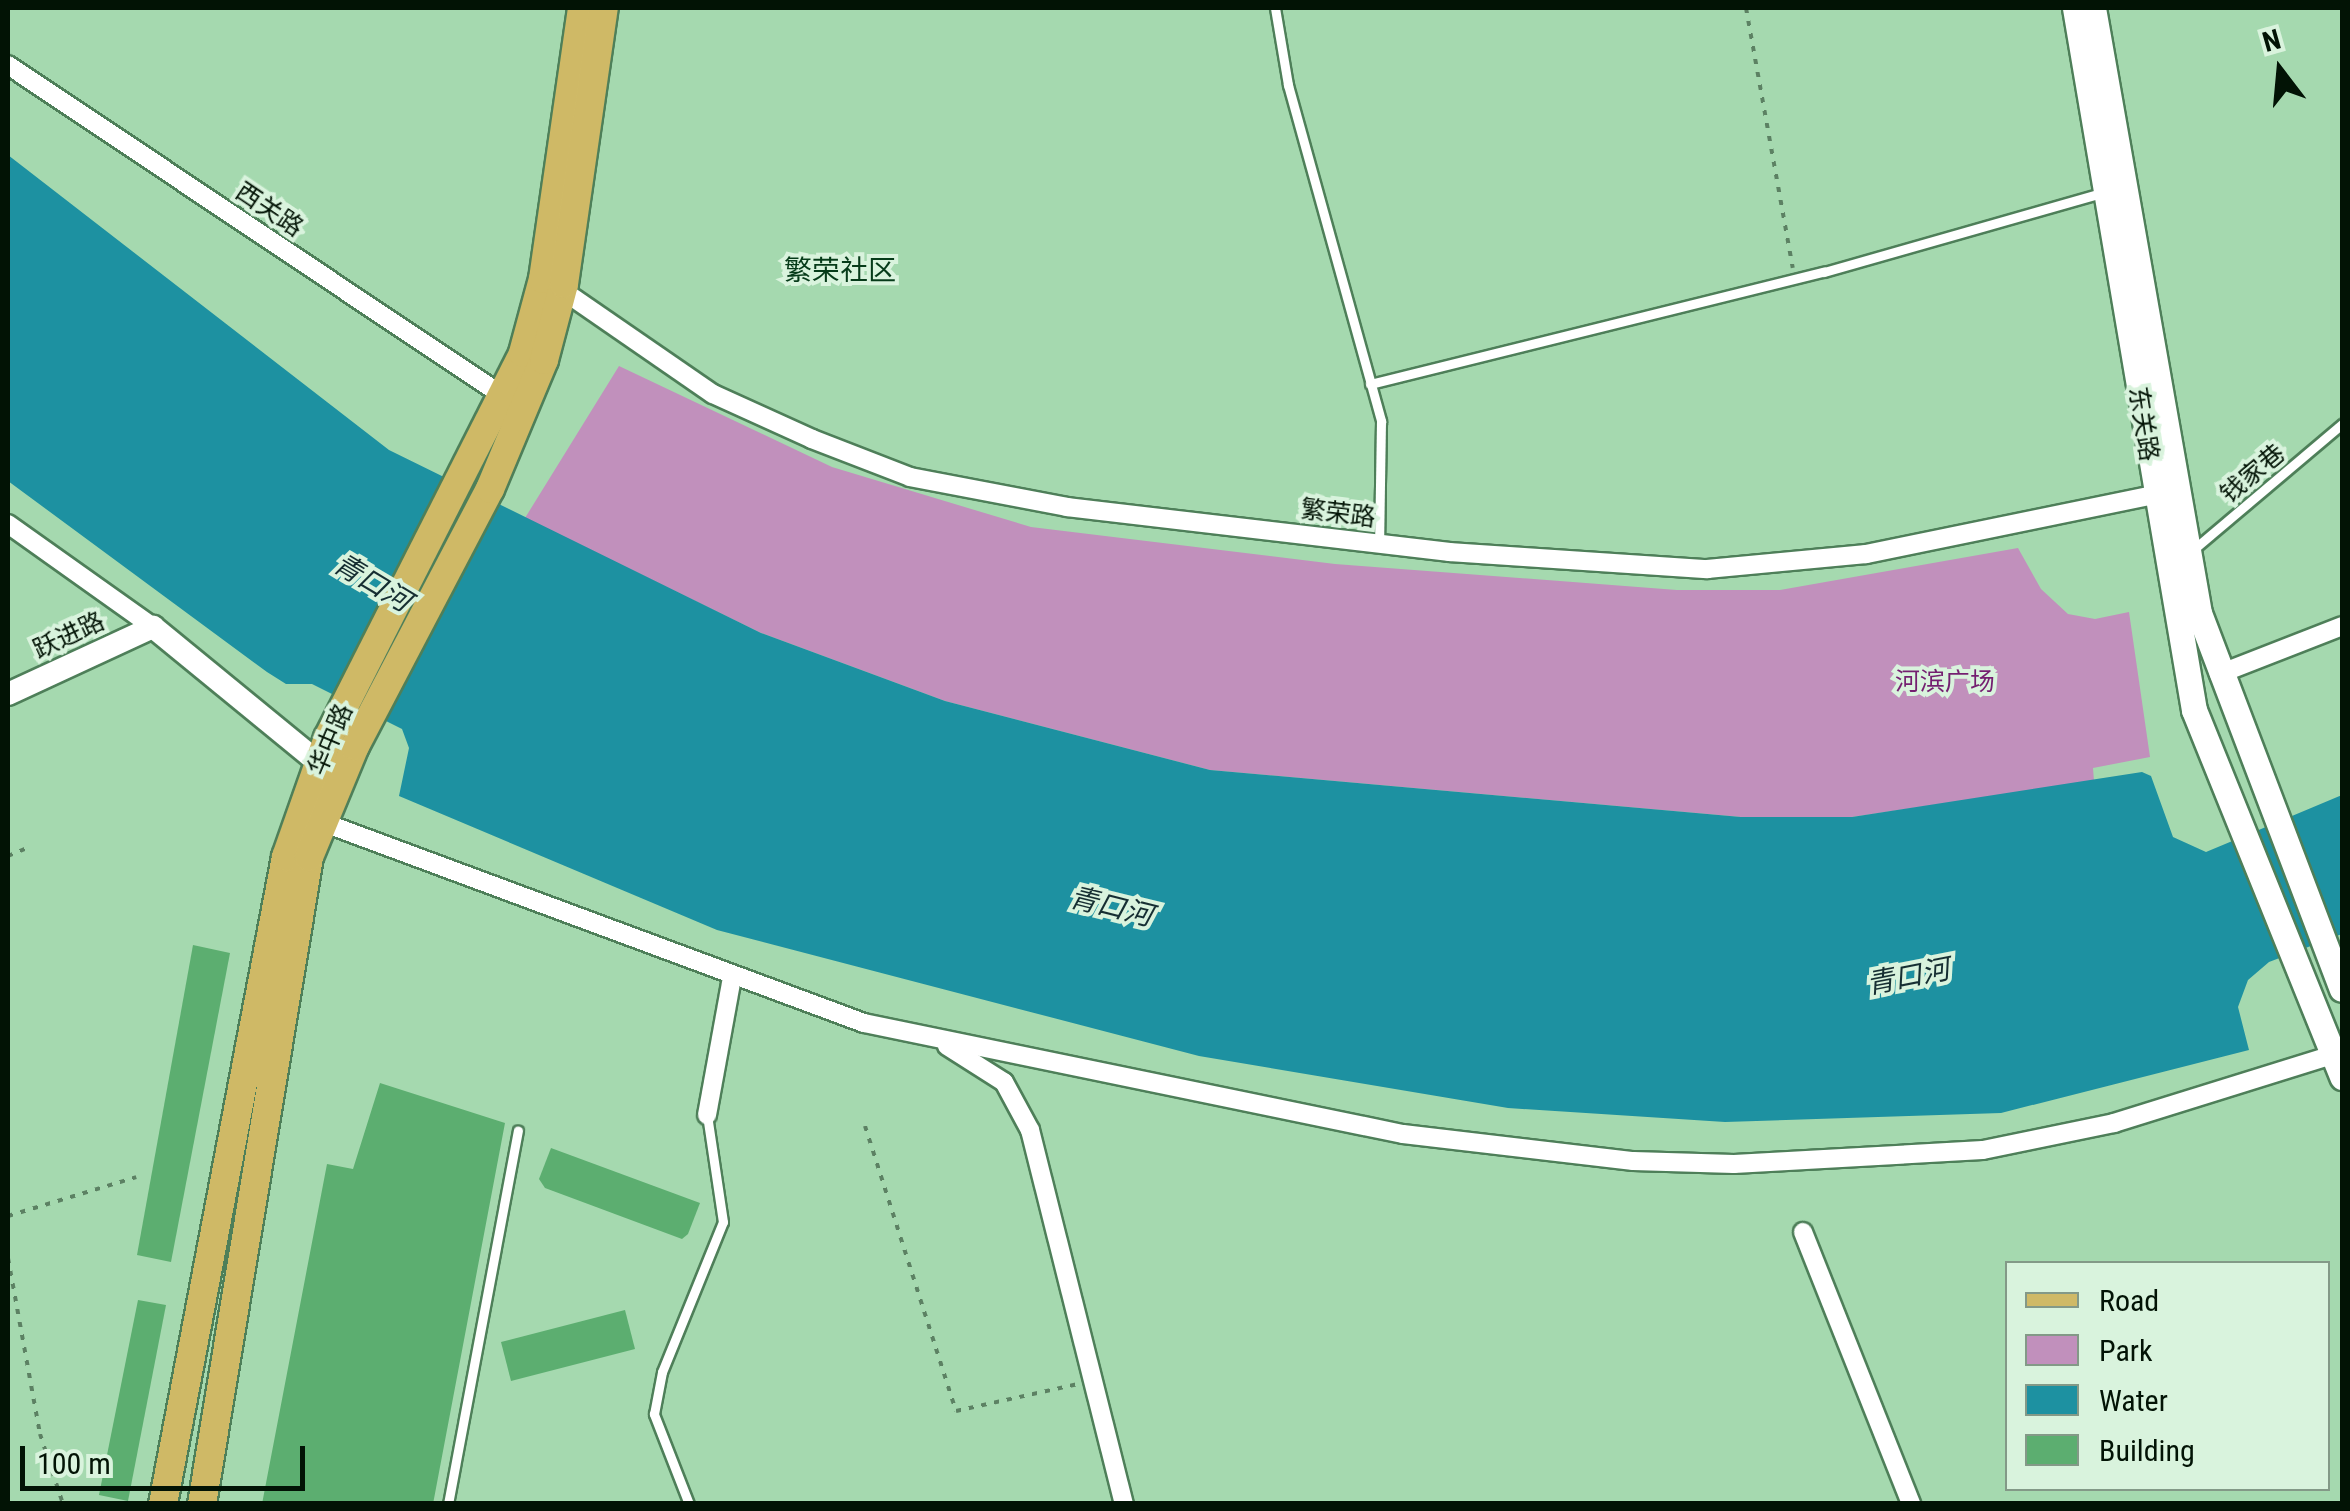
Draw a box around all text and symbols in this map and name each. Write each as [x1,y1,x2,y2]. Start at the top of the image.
north arrow [2230,20,2330,120]
text: N [2259,22,2284,59]
street label: 西关路 [230,177,308,243]
district label: 繁荣社区 [784,254,896,288]
street label: 东关路 [2122,385,2164,463]
street label: 钱家巷 [2215,438,2291,510]
street label: 繁荣路 [1299,495,1377,533]
water label: 青口河 [327,547,417,619]
street label: 跃进路 [29,607,109,665]
park label: 河滨广场 [1895,667,1995,697]
street label: 华中路 [303,700,359,780]
water label: 青口河 [1066,881,1156,933]
water label: 青口河 [1864,952,1952,1002]
legend [2005,1261,2330,1491]
text: Road [2099,1283,2159,1318]
text: Park [2099,1333,2153,1368]
text: Water [2099,1383,2168,1418]
scale bar [25,1426,310,1488]
text: Building [2099,1433,2195,1468]
text: 100 m [37,1446,111,1481]

